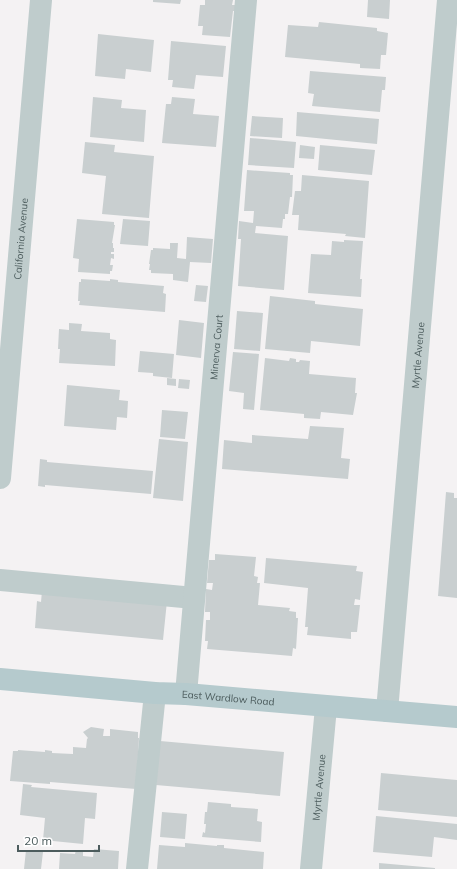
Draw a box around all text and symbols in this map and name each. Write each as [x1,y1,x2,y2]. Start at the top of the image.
street label: California Avenue [11,198,30,280]
street label: Minerva Court [207,314,225,380]
street label: Myrtle Avenue [408,322,427,389]
street label: East Wardlow Road [182,687,275,708]
street label: Myrtle Avenue [309,754,328,821]
scale bar [18,827,99,853]
text: 20 m [24,833,52,848]

